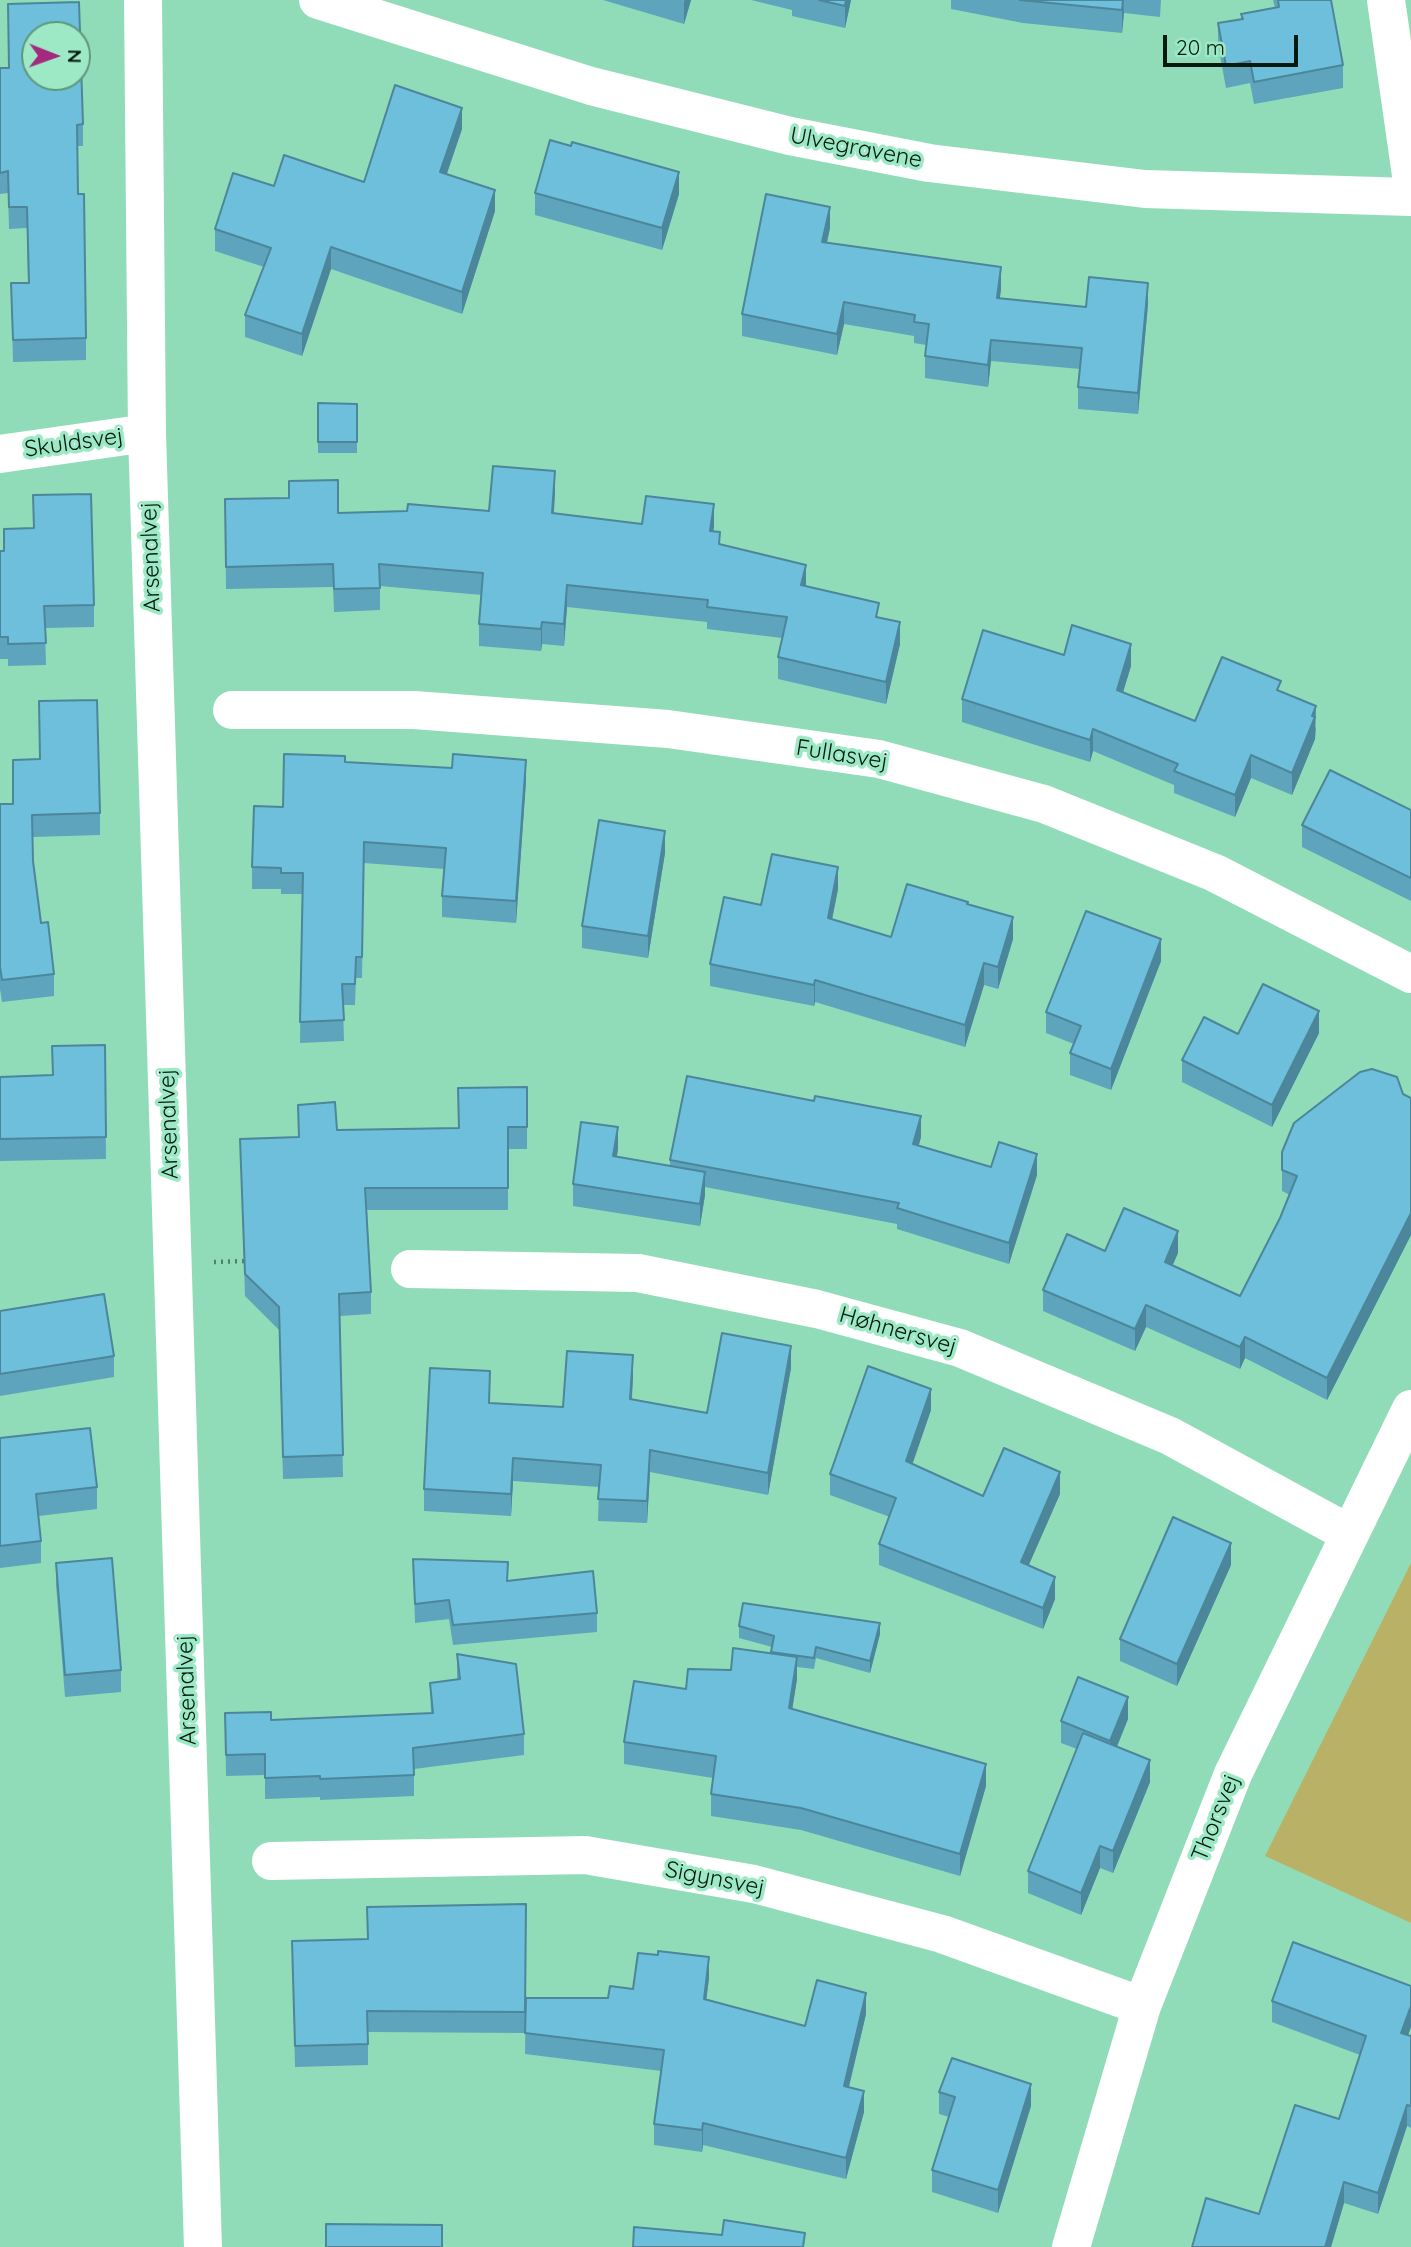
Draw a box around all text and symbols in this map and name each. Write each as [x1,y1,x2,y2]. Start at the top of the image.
north arrow [21,21,91,91]
scale bar [1166,21,1301,65]
text: 20 m [1176,34,1225,60]
text: N [63,49,87,64]
street label: Ulvegravene [788,122,924,174]
street label: Skuldsvej [23,422,125,464]
street label: Arsenalvej [135,501,167,613]
street label: Fullasvej [794,734,890,776]
street label: Arsenalvej [153,1068,185,1180]
street label: Høhnersvej [836,1301,960,1361]
street label: Arsenalvej [171,1634,203,1746]
street label: Thorsvej [1186,1770,1246,1866]
street label: Sigynsvej [663,1856,767,1902]

